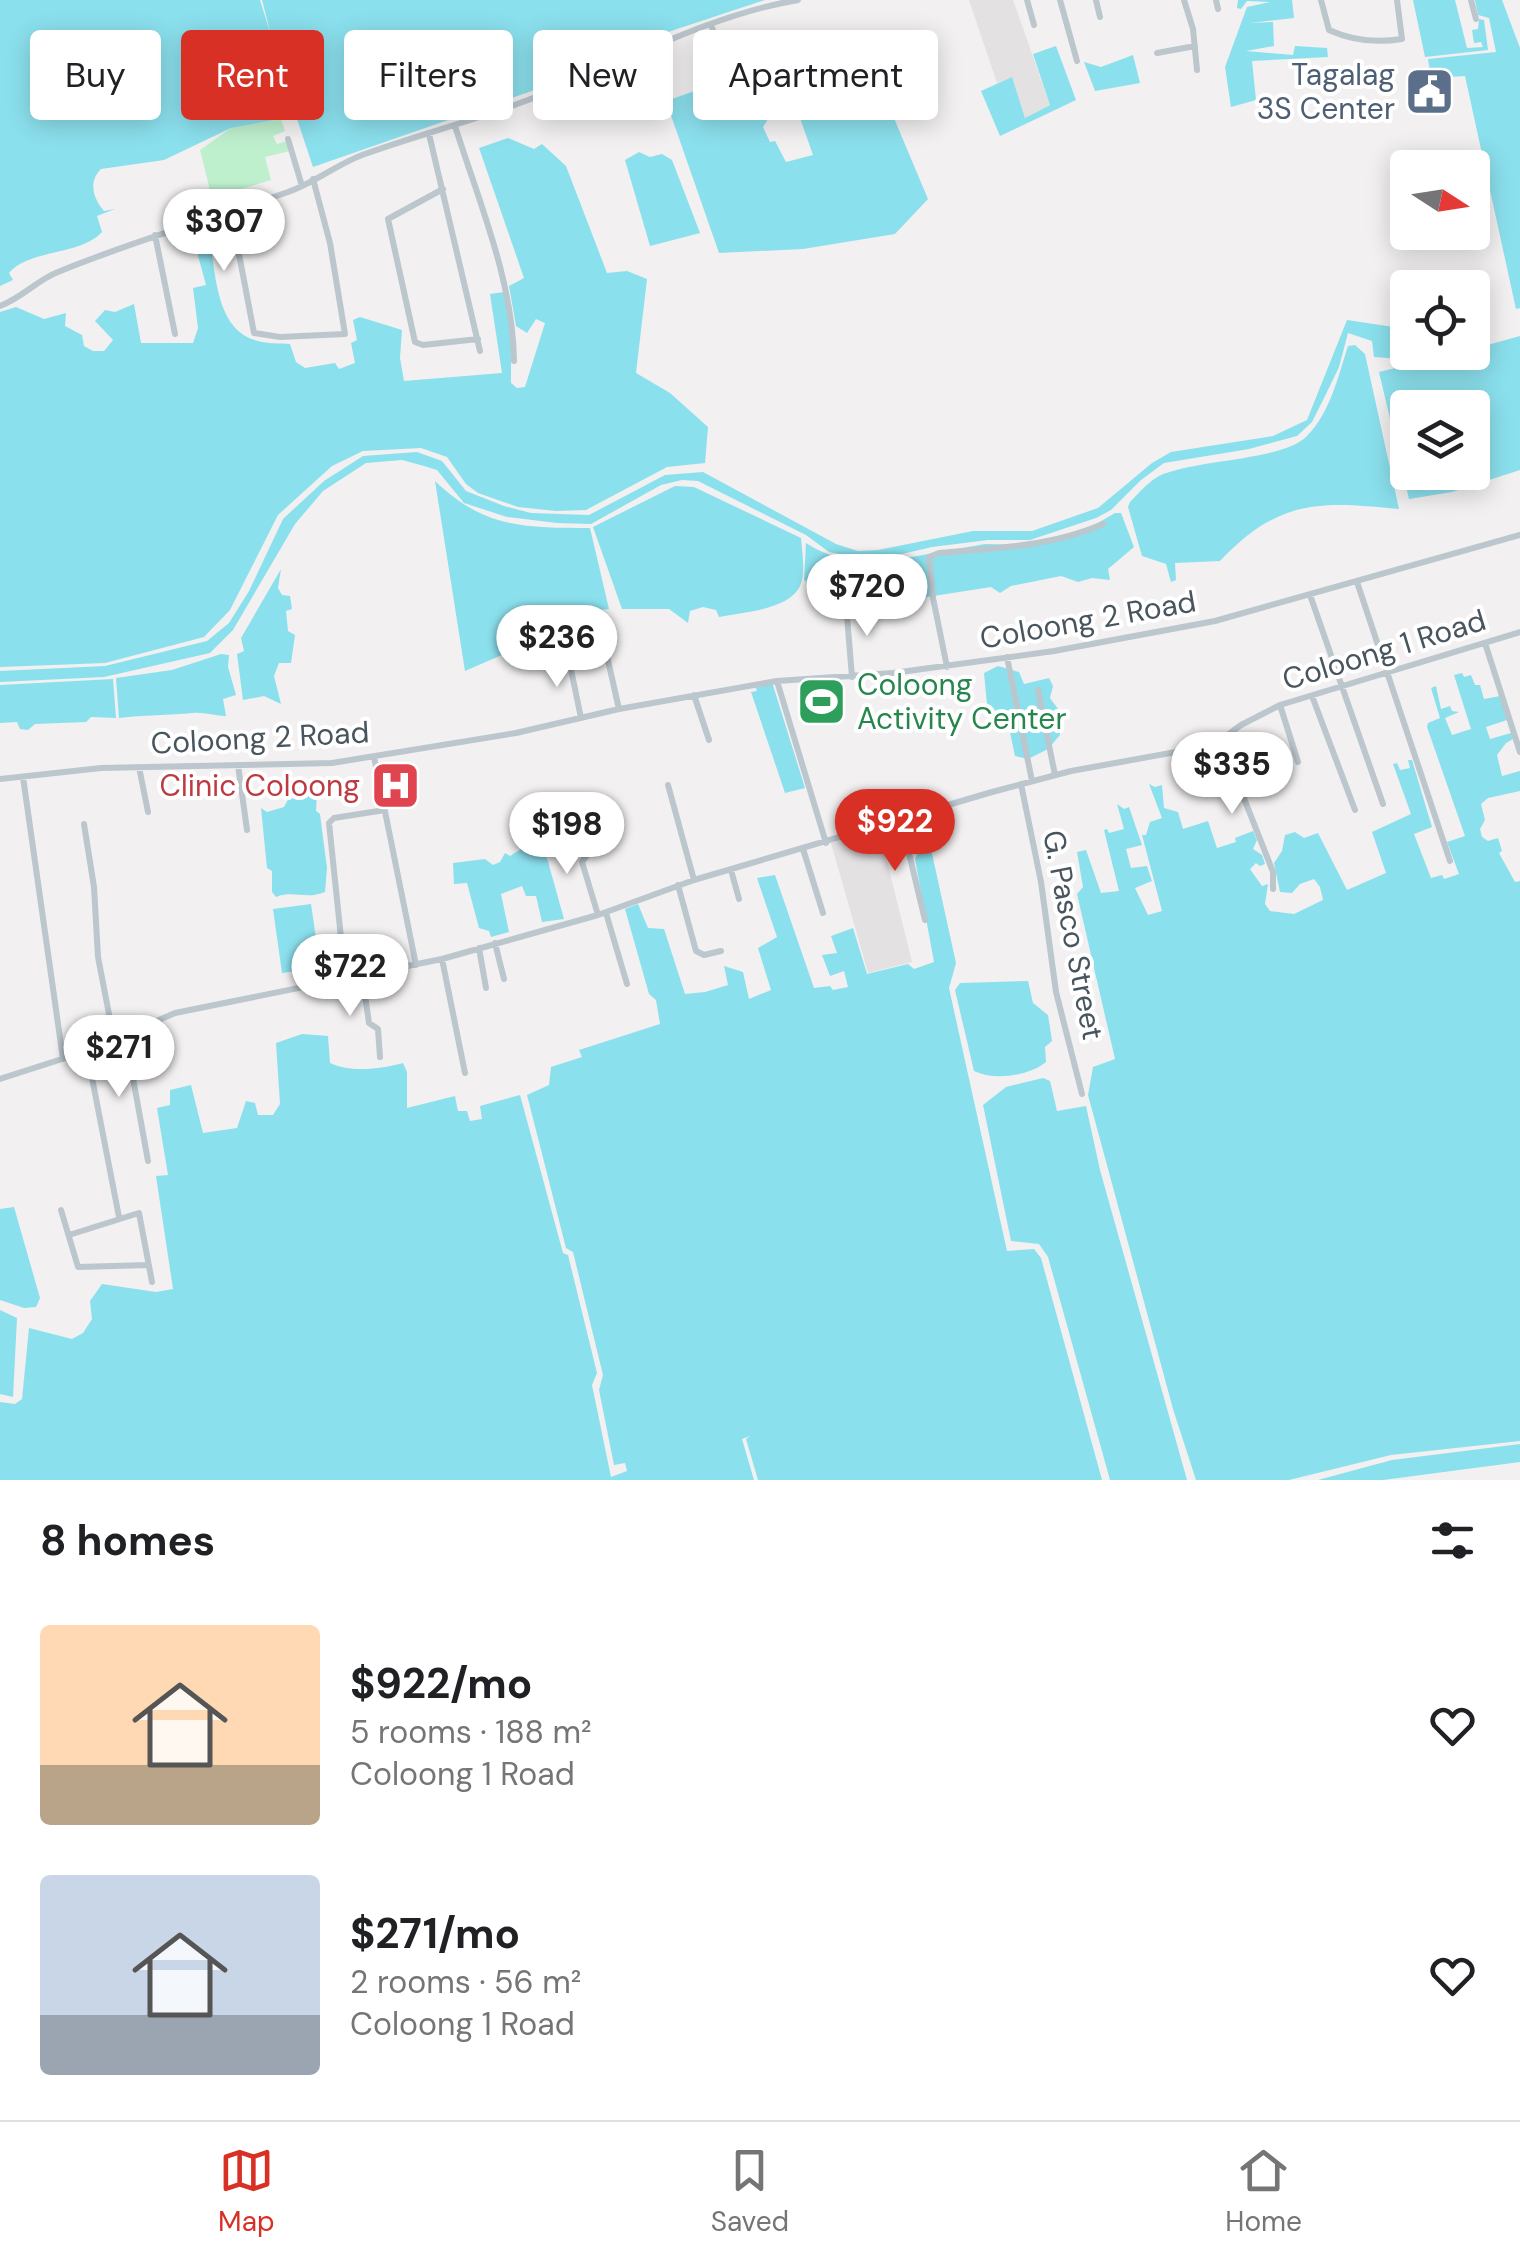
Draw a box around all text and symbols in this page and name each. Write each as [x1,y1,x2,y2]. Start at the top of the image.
chip: Buy [30,30,161,120]
chip: Rent [181,30,324,120]
chip: Filters [344,30,513,120]
chip: New [533,30,673,120]
chip: Apartment [693,30,938,120]
place label: Tagalag 3S Center [1257,55,1395,128]
public building icon: Tagalag 3S Center [1404,66,1456,118]
north arrow [1390,150,1490,250]
map controls [1390,150,1490,490]
pin: $307 [165,189,283,274]
text: $307 [185,200,263,242]
button: locate [1390,270,1490,370]
button: layers [1390,390,1490,490]
pin: $720 [808,554,926,639]
text: $720 [828,565,906,607]
street label: Coloong 2 Road [977,581,1199,658]
street label: Coloong 1 Road [1277,600,1490,699]
pin: $236 [498,605,616,690]
text: $236 [518,616,596,658]
place label: Coloong Activity Center [857,665,1067,738]
sports icon: Coloong Activity Center [796,676,848,728]
street label: Coloong 2 Road [150,712,370,763]
pin: $335 [1173,732,1291,817]
text: $335 [1193,743,1271,785]
hospital icon: Clinic Coloong [369,760,421,812]
place label: Clinic Coloong [160,766,360,805]
pin: $922 [836,789,954,874]
pin: $198 [508,792,626,877]
text: $922 [857,800,933,842]
text: $198 [531,803,603,845]
street label: G. Pasco Street [1034,827,1113,1043]
pin: $722 [291,934,409,1019]
text: $722 [313,945,387,987]
pin: $271 [60,1015,178,1100]
text: $271 [85,1026,153,1068]
text: 8 homes [40,1513,215,1568]
icon: filters [1425,1513,1480,1568]
text: $922/mo [350,1656,532,1711]
icon: home [120,1665,240,1785]
icon: heart [1425,1698,1480,1753]
text: 5 rooms · 188 m² [350,1711,592,1753]
text: Coloong 1 Road [350,1753,575,1795]
text: $271/mo [350,1906,520,1961]
icon: home [120,1915,240,2035]
icon: heart [1425,1948,1480,2003]
text: 2 rooms · 56 m² [350,1961,581,2003]
text: Coloong 1 Road [350,2003,575,2045]
tab: Map [218,2143,274,2240]
tab: Saved [711,2143,789,2240]
tab: Home [1225,2143,1302,2240]

